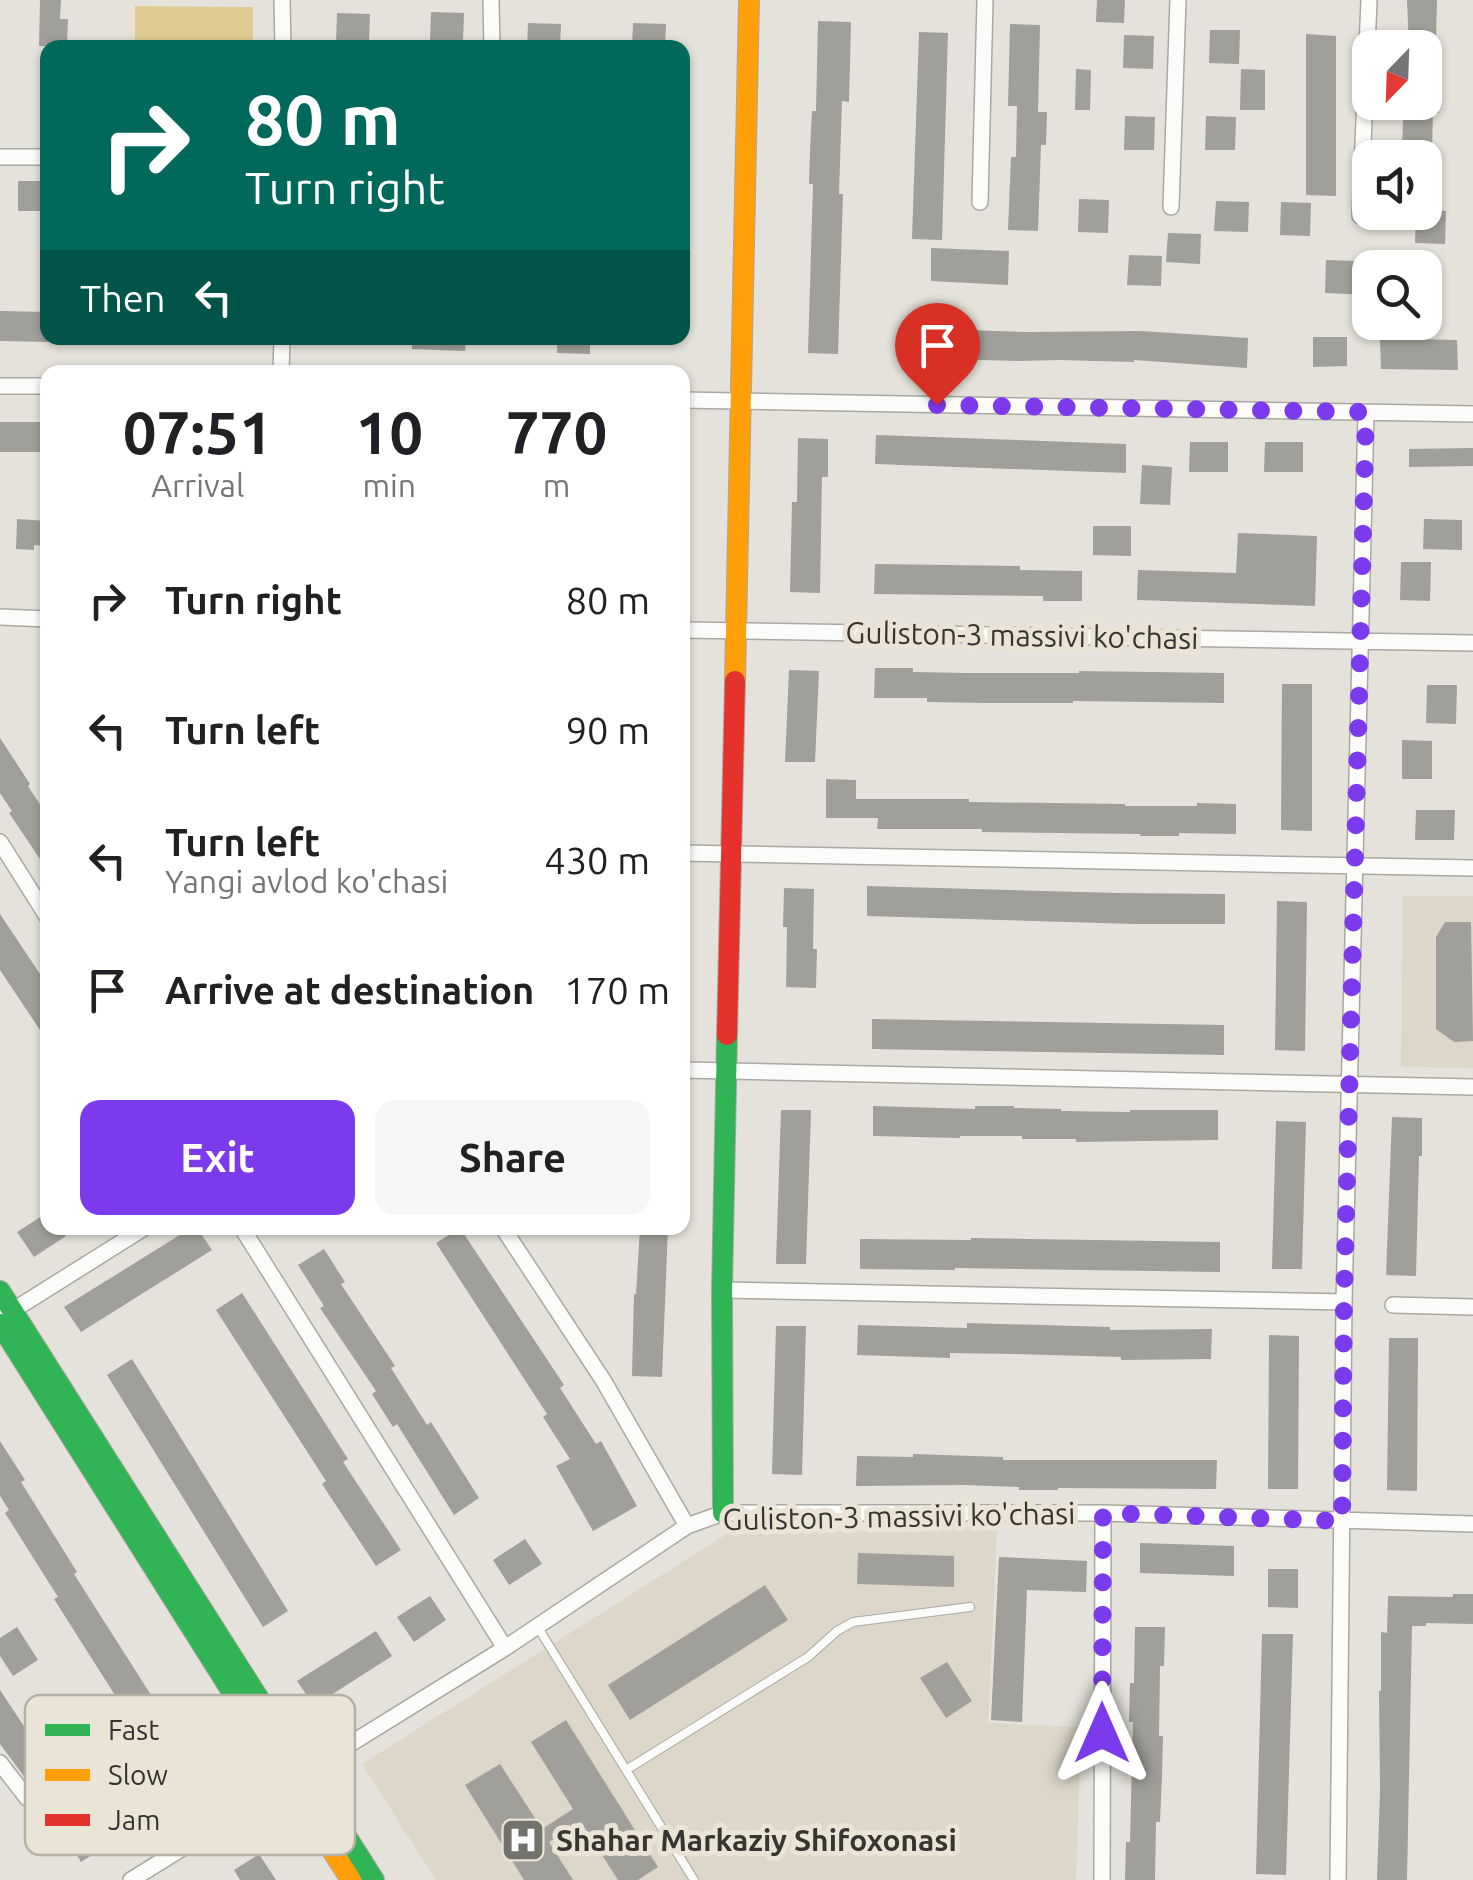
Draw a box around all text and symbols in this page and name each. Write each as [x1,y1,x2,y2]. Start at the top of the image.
north arrow [1352,30,1442,120]
map controls [1352,30,1442,340]
icon: right [80,80,210,210]
text: 80 m [245,80,401,158]
button: sound [1352,140,1442,230]
text: Turn right [245,162,445,213]
button: search [1352,250,1442,340]
icon: left [186,270,241,325]
text: Then [80,277,166,319]
pin [895,303,980,406]
icon: arrive [910,318,965,373]
text: 07:51 [123,398,273,465]
text: 10 [355,398,423,465]
text: 770 [506,398,607,465]
text: Arrival [151,467,244,503]
text: min [362,467,416,503]
text: m [543,467,570,503]
icon: right [80,573,135,628]
text: Turn right [165,579,342,621]
text: 80 m [566,579,650,621]
street label: Guliston-3 massivi ko'chasi [845,615,1199,655]
icon: left [80,703,135,758]
text: Turn left [165,709,320,751]
text: 90 m [566,709,650,751]
text: Turn left [165,821,320,863]
icon: left [80,833,135,888]
text: 430 m [544,839,650,881]
text: Yangi avlod ko'chasi [165,863,448,899]
icon: arrive [80,963,135,1018]
text: Arrive at destination [165,969,534,1011]
text: 170 m [564,969,670,1011]
button: Exit [80,1100,355,1215]
button: Share [375,1100,650,1215]
street label: Guliston-3 massivi ko'chasi [722,1496,1076,1536]
position arrow [1050,1681,1154,1785]
legend [25,1695,355,1855]
text: Fast [108,1714,159,1745]
text: Slow [108,1759,168,1790]
text: Jam [108,1804,160,1835]
hospital icon: Shahar Markaziy Shifoxonasi [500,1817,546,1863]
place label: Shahar Markaziy Shifoxonasi [556,1823,957,1857]

